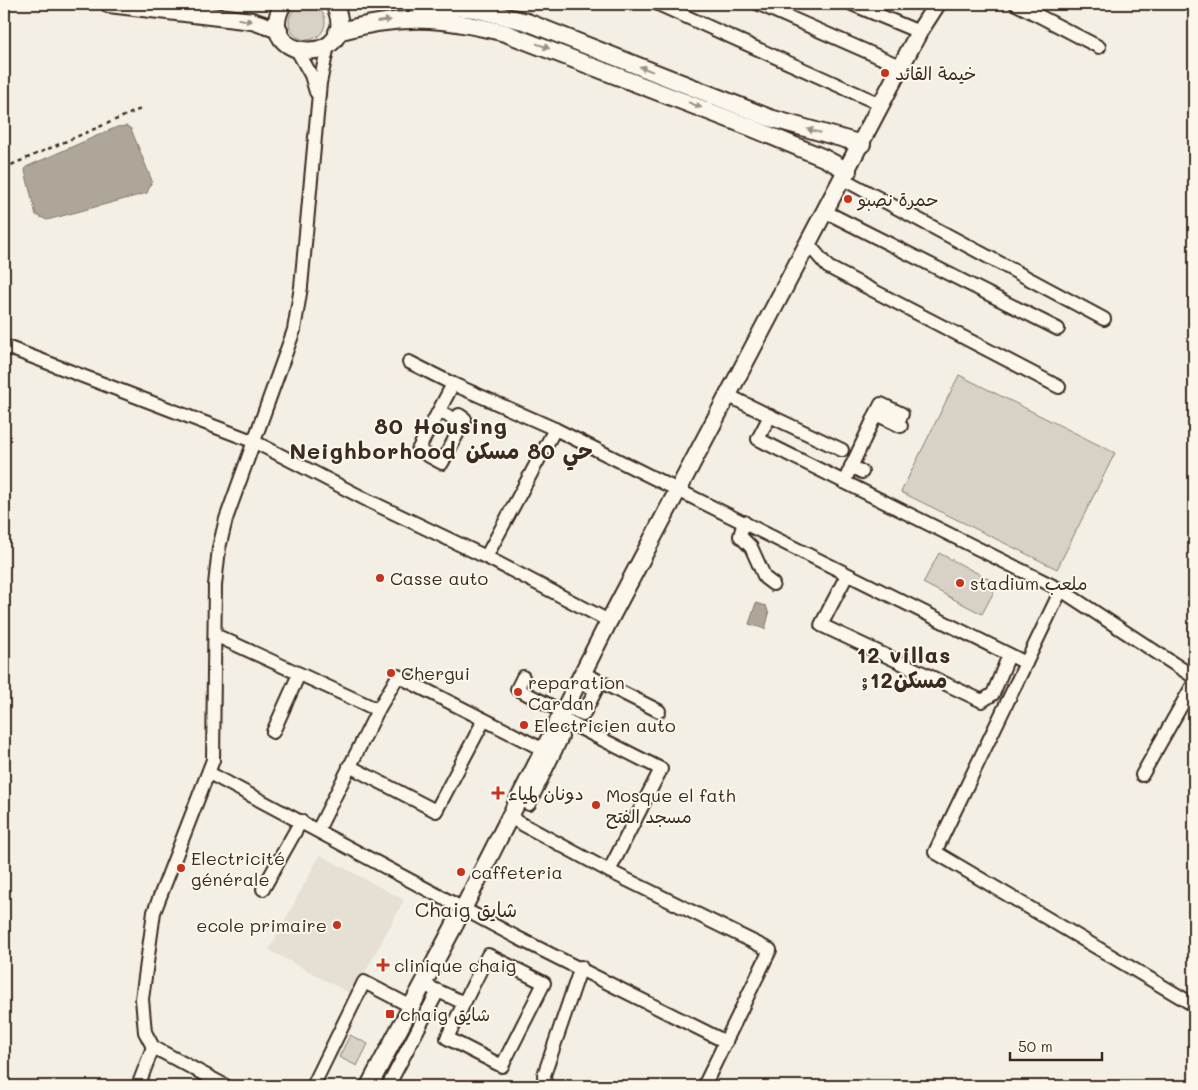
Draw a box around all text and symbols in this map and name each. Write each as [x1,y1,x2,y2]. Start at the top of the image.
one-way arrow [237,17,253,25]
one-way arrow [377,17,393,25]
one-way arrow [536,42,551,50]
place label: خيمة القائد [895,61,976,85]
one-way arrow [638,65,653,72]
marker: خيمة القائد [879,67,891,79]
one-way arrow [687,102,702,110]
one-way arrow [807,127,822,135]
place label: حمرة نصبو [856,187,939,211]
marker: حمرة نصبو [842,193,854,205]
district label: 80 Housing Neighborhood حي 80 مسكن [289,411,593,471]
place label: Casse auto [390,566,488,590]
place label: stadium ملعب [970,571,1088,595]
marker: Casse auto [374,572,386,584]
marker: stadium ملعب [954,577,966,589]
district label: 12 villas ;12مسكن [857,640,951,694]
place label: Chergui [401,661,470,685]
marker: Chergui [385,667,397,679]
place label: reparation Cardan [528,670,625,715]
marker: reparation Cardan [512,686,524,698]
place label: Electricien auto [534,713,676,737]
marker: Electricien auto [518,719,530,731]
place label: دونان لمياء [508,781,584,805]
place label: Mosque el fath مسجد الفتح [606,783,736,829]
marker: دونان لمياء [492,787,504,799]
marker: Mosque el fath مسجد الفتح [590,799,602,811]
place label: Electricité générale [191,846,285,891]
place label: caffeteria [471,860,563,884]
marker: Electricité générale [175,862,187,874]
marker: caffeteria [455,866,467,878]
district label: Chaig شايق [415,896,517,922]
place label: ecole primaire [196,913,327,937]
marker: ecole primaire [331,919,343,931]
place label: clinique chaig [394,953,516,977]
marker: clinique chaig [376,958,390,972]
place label: chaig شايق [400,1002,490,1026]
marker: chaig شايق [384,1008,396,1020]
scale bar [1010,1030,1103,1062]
text: 50 m [1018,1036,1053,1056]

